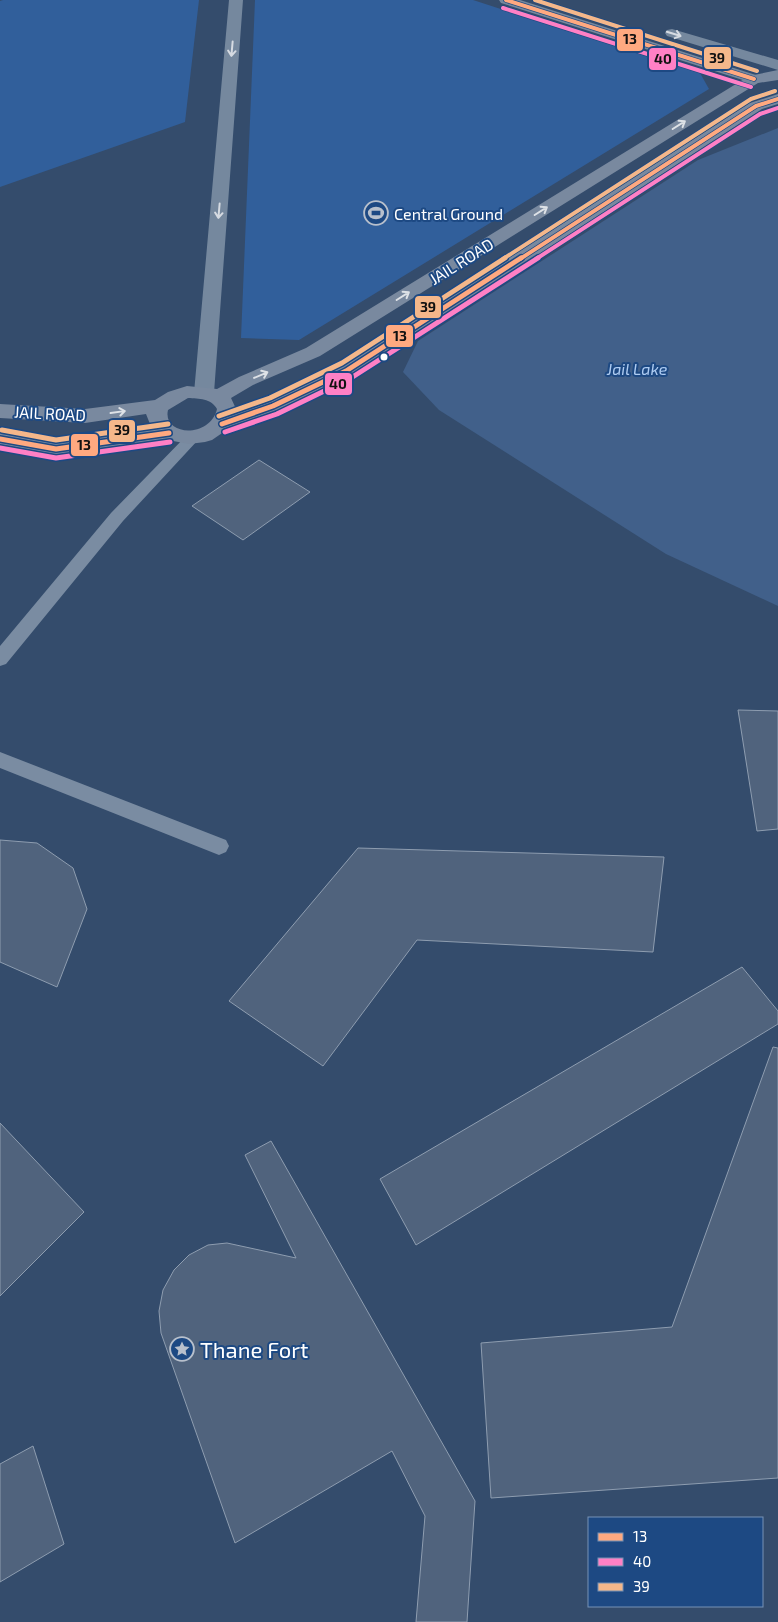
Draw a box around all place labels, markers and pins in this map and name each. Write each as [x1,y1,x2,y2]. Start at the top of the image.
sports icon: Central Ground [363,200,389,226]
place label: Central Ground [394,204,503,223]
unlabelled marker [379,352,389,362]
place icon: Thane Fort [169,1336,195,1362]
place label: Thane Fort [200,1336,308,1362]

